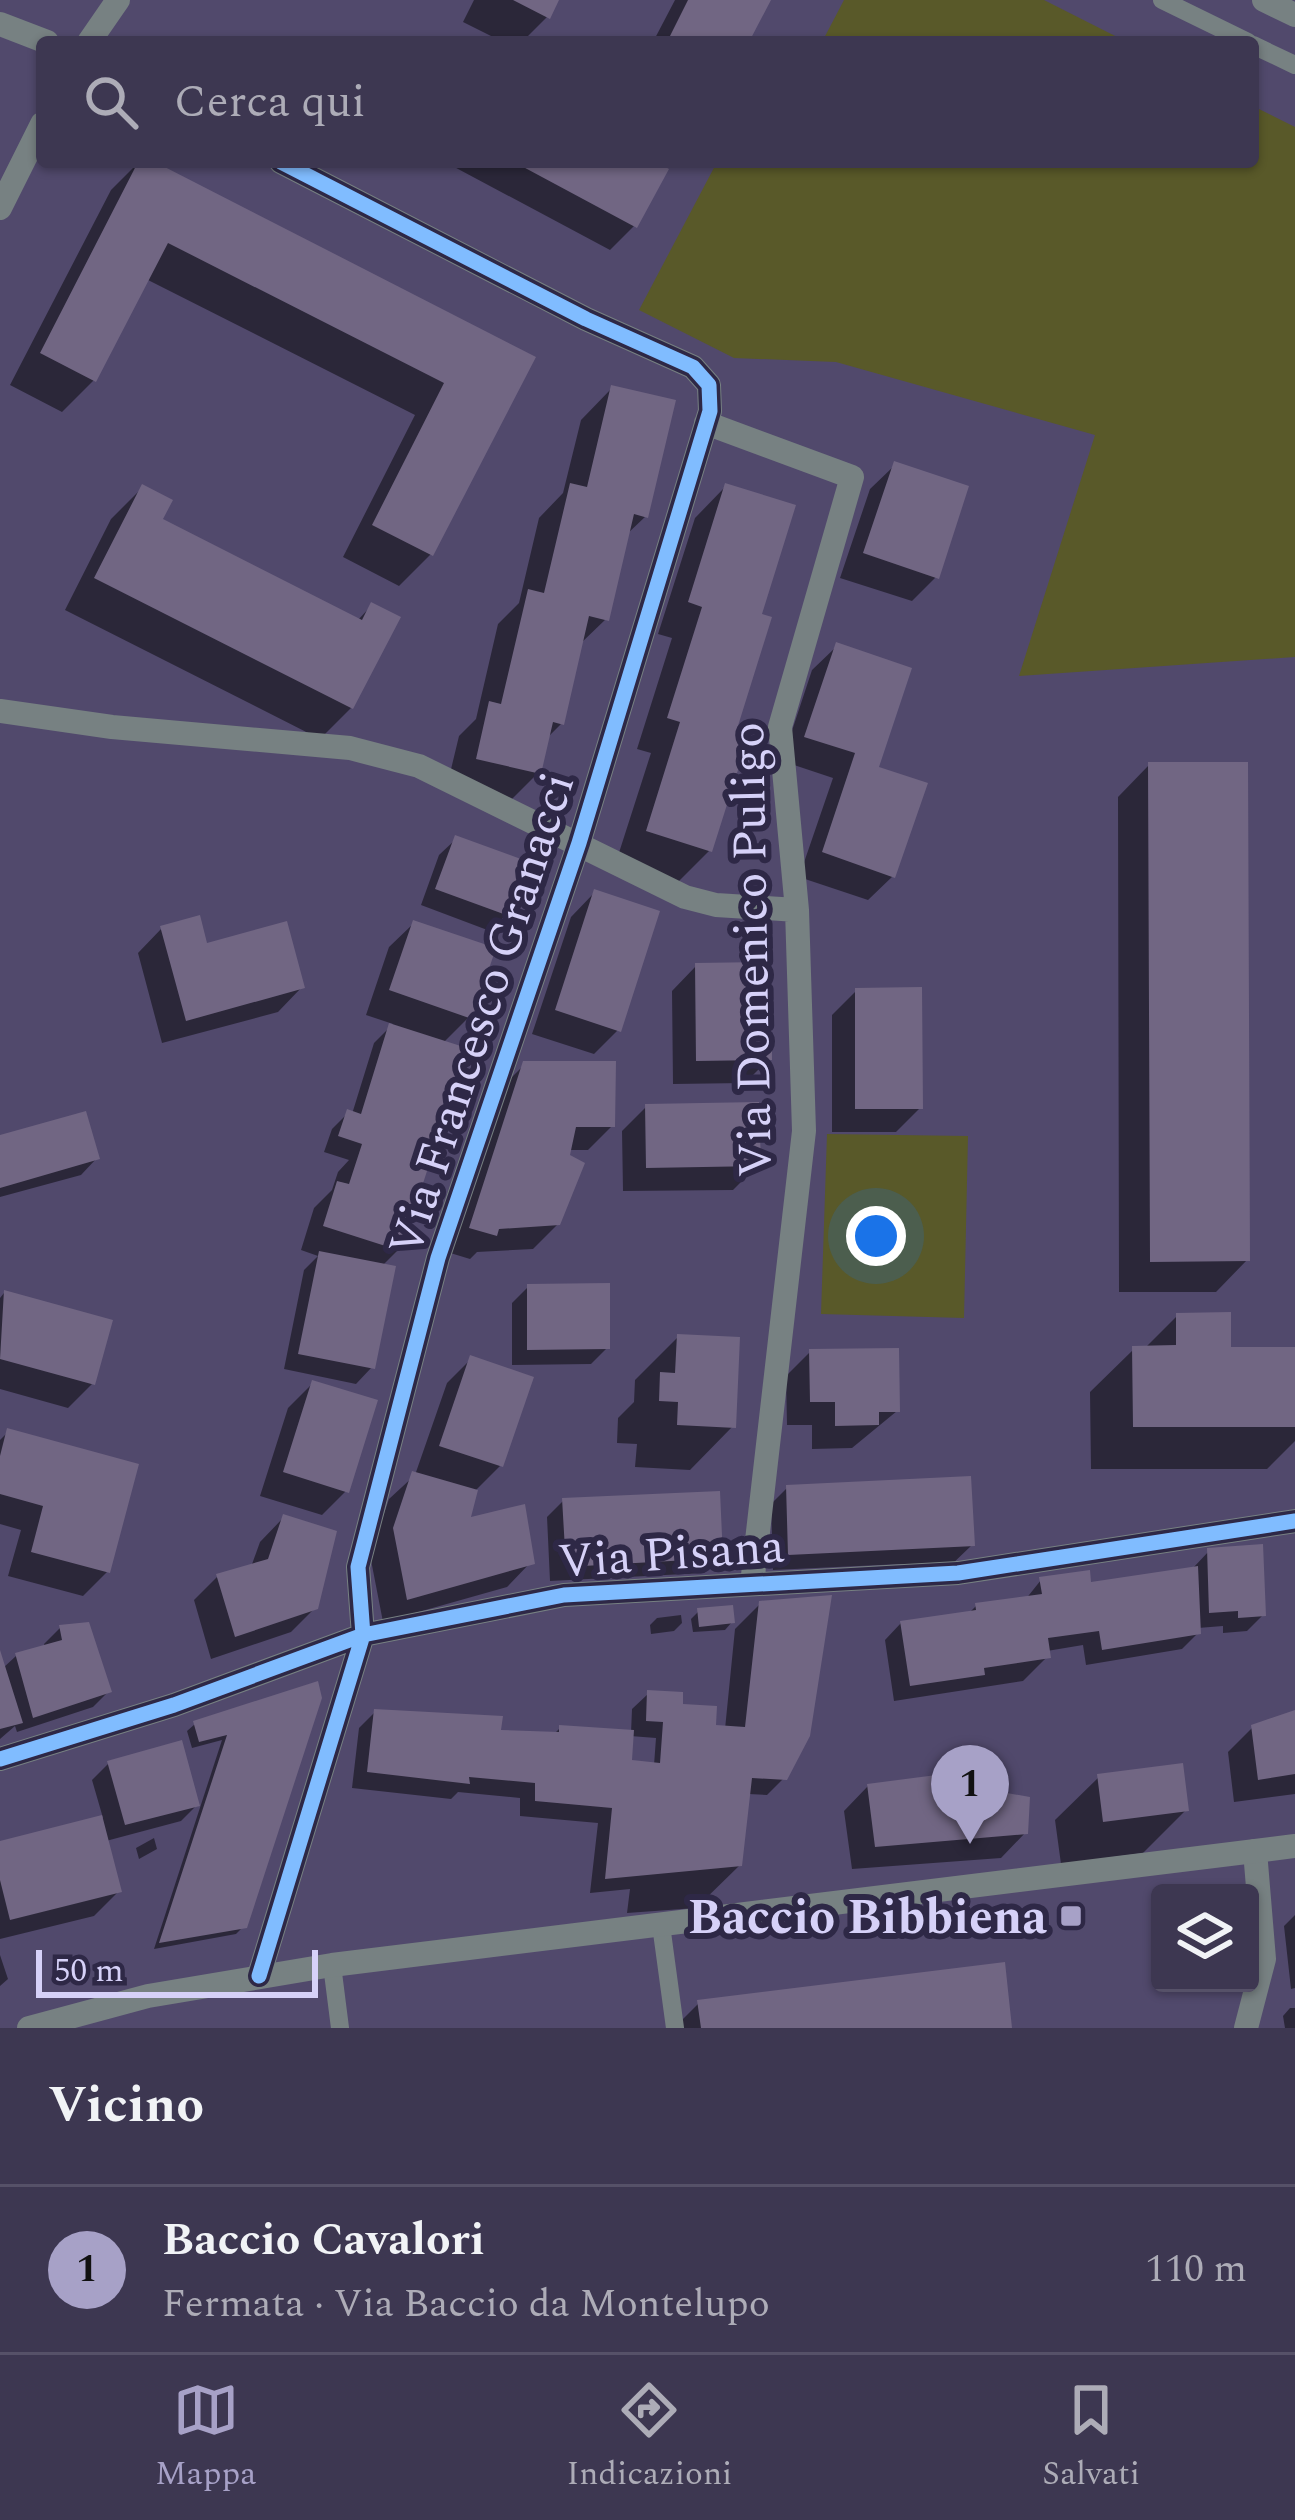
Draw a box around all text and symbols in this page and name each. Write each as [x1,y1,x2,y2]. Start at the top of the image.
search box [36,36,1259,168]
text: Cerca qui [174,68,366,137]
icon: search [78,69,144,135]
street label: Via Domenico Puligo [712,722,793,1178]
street label: Via Francesco Granacci [370,763,595,1266]
your location [846,1206,906,1266]
street label: Via Pisana [555,1510,787,1599]
pin: 1 [931,1745,1009,1844]
place label: Baccio Bibbiena [688,1882,1047,1955]
map controls [1151,1884,1259,1992]
button: layers [1151,1884,1259,1992]
marker: Baccio Bibbiena [1058,1903,1084,1929]
scale bar [36,1944,318,1997]
text: 50 m [54,1946,124,1996]
text: Vicino [48,2067,204,2145]
text: Baccio Cavalori [162,2206,485,2275]
text: 1 [76,2240,98,2299]
text: 110 m [1145,2240,1247,2299]
text: Fermata · Via Baccio da Montelupo [162,2275,770,2334]
tab: Mappa [155,2377,256,2499]
tab: Indicazioni [566,2377,732,2499]
tab: Salvati [1042,2377,1140,2499]

